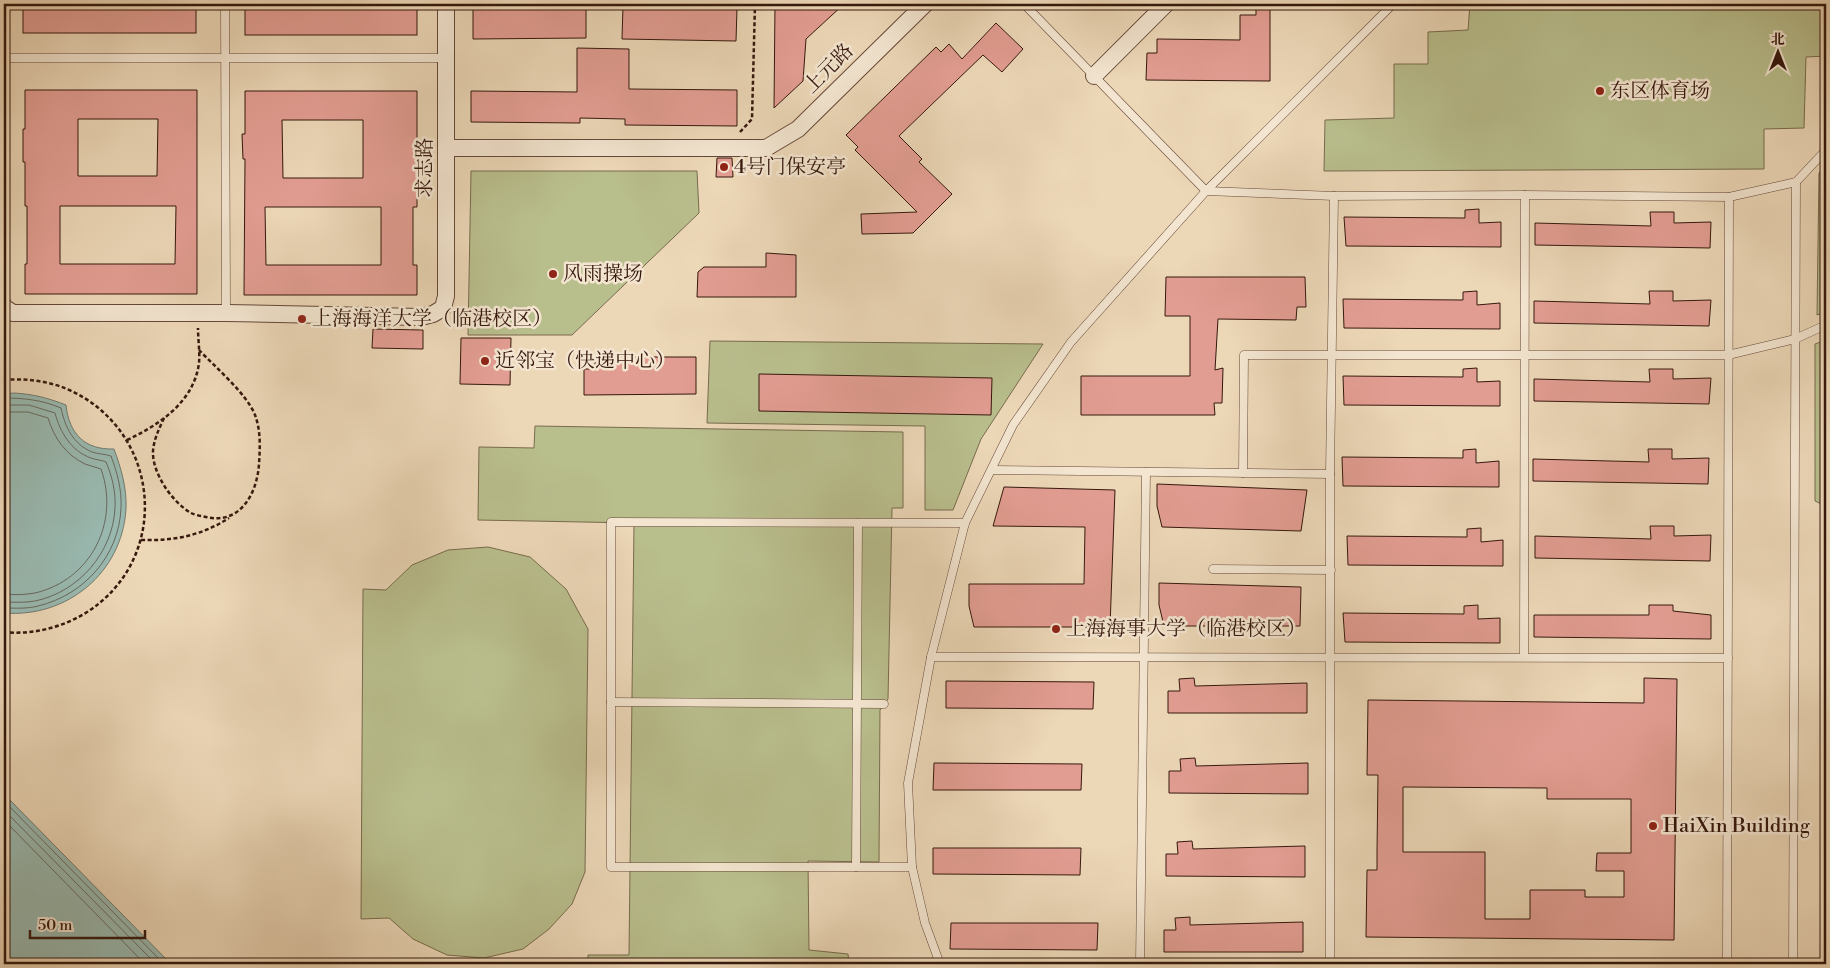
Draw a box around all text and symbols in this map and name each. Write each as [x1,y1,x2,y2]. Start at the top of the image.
north arrow [1752,28,1802,78]
text: 北 [1771,31,1785,49]
street label: 上元路 [799,39,859,99]
place label: 东区体育场 [1610,79,1710,104]
marker: 东区体育场 [1594,85,1606,97]
street label: 求志路 [413,138,438,198]
place label: 4号门保安亭 [734,155,846,180]
marker: 4号门保安亭 [718,161,730,173]
place label: 风雨操场 [563,262,643,287]
marker: 风雨操场 [547,268,559,280]
place label: 上海海洋大学（临港校区） [312,307,552,332]
marker: 上海海洋大学（临港校区） [296,313,308,325]
place label: 近邻宝（快递中心） [495,349,675,374]
marker: 近邻宝（快递中心） [479,355,491,367]
place label: 上海海事大学（临港校区） [1066,617,1306,642]
marker: 上海海事大学（临港校区） [1050,623,1062,635]
place label: HaiXin Building [1663,814,1811,839]
marker: HaiXin Building [1647,820,1659,832]
scale bar [30,908,145,940]
text: 50 m [38,916,72,935]

